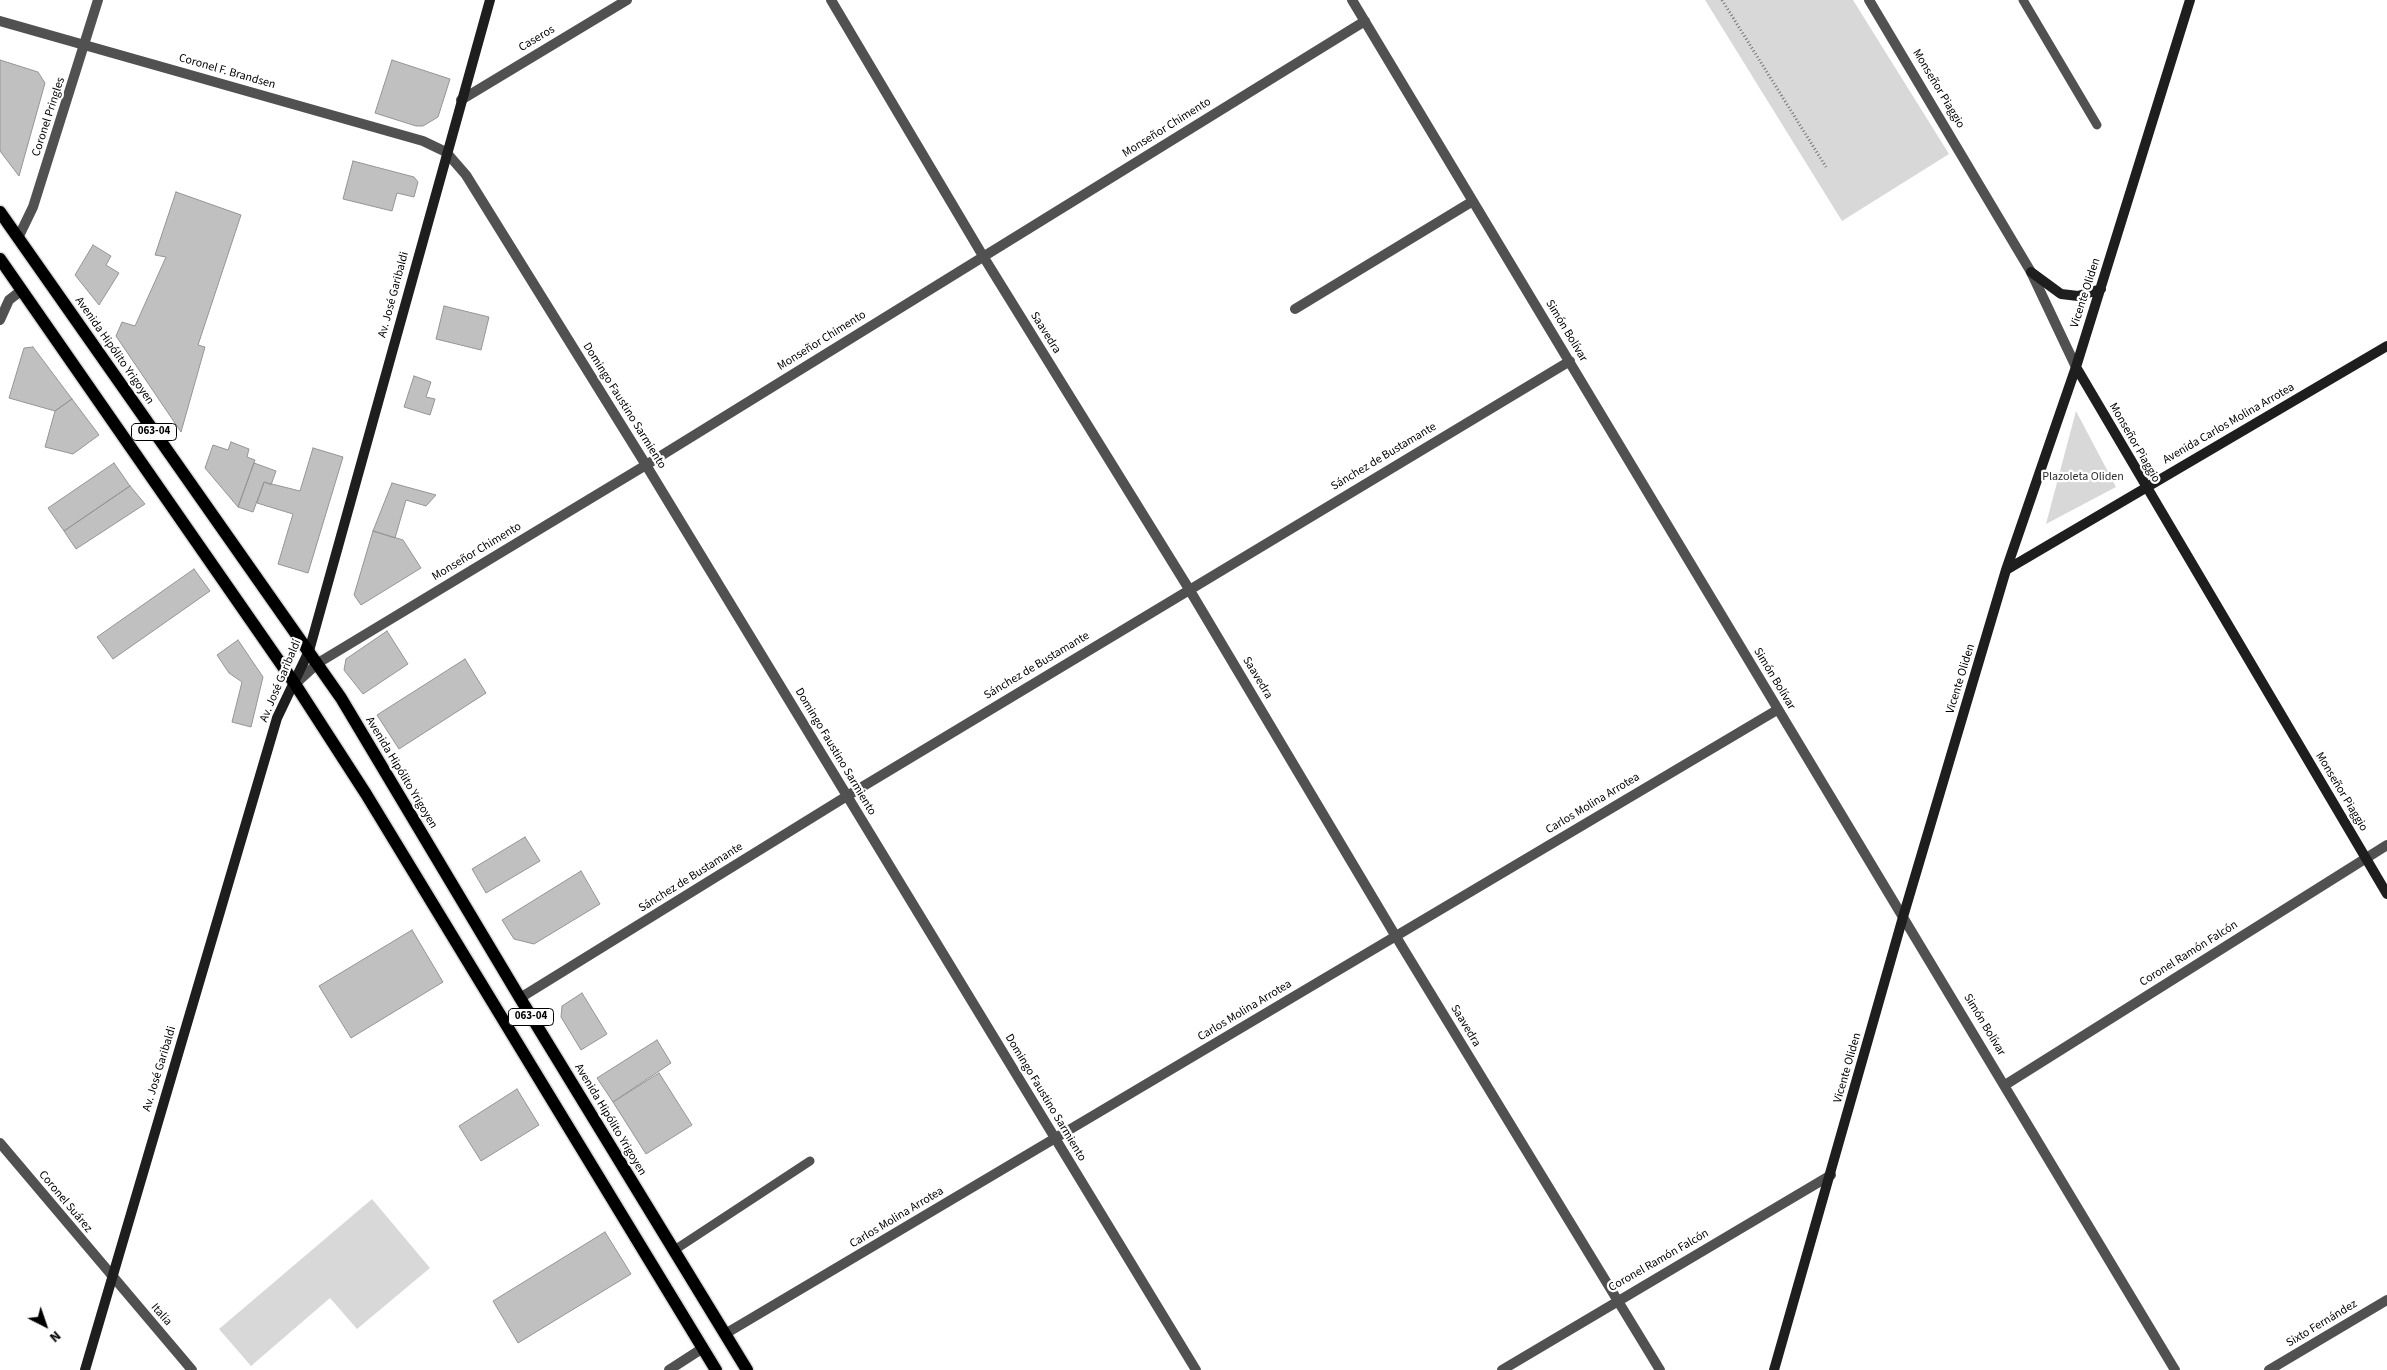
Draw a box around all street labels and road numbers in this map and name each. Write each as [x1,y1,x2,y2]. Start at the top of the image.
street label: Caseros [516,23,558,55]
street label: Monseñor Piaggio [1909,47,1967,131]
street label: Coronel F. Brandsen [177,51,277,93]
street label: Coronel Pringles [29,76,69,158]
street label: Monseñor Chimento [1120,95,1214,161]
street label: Av. José Garibaldi [376,250,412,340]
street label: Vicente Oliden [2068,256,2104,330]
street label: Avenida Hipólito Yrigoyen [71,294,157,408]
street label: Simón Bolívar [1542,297,1590,365]
street label: Monseñor Chimento [775,308,869,374]
street label: Saavedra [1027,309,1063,357]
street label: Domingo Faustino Sarmiento [579,340,669,472]
street label: Avenida Carlos Molina Arrotea [2161,380,2297,468]
street label: Monseñor Piaggio [2105,401,2163,485]
street label: Sánchez de Bustamante [1329,420,1439,494]
road number: 063-04 [132,424,176,441]
street label: Monseñor Chimento [430,520,524,584]
street label: Sánchez de Bustamante [982,629,1092,703]
street label: Av. José Garibaldi [257,638,305,724]
street label: Vicente Oliden [1944,642,1978,716]
street label: Simón Bolívar [1750,645,1798,713]
street label: Saavedra [1239,654,1275,702]
street label: Domingo Faustino Sarmiento [791,686,879,818]
street label: Avenida Hipólito Yrigoyen [362,714,440,832]
street label: Monseñor Piaggio [2312,750,2370,834]
street label: Carlos Molina Arrotea [1543,770,1643,838]
street label: Sánchez de Bustamante [636,840,746,916]
street label: Coronel Ramón Falcón [2137,918,2241,990]
street label: Carlos Molina Arrotea [1195,977,1295,1045]
street label: Simón Bolívar [1960,991,2008,1059]
street label: Saavedra [1447,1002,1483,1050]
road number: 063-04 [508,1009,554,1026]
street label: Av. José Garibaldi [140,1025,180,1113]
street label: Vicente Oliden [1831,1031,1865,1105]
street label: Domingo Faustino Sarmiento [1001,1032,1089,1164]
street label: Avenida Hipólito Yrigoyen [571,1061,649,1179]
street label: Coronel Suárez [35,1168,95,1236]
street label: Carlos Molina Arrotea [847,1184,947,1252]
street label: Coronel Ramón Falcón [1606,1227,1712,1295]
street label: Sixto Fernández [2284,1297,2360,1351]
street label: Italia [147,1301,175,1329]

